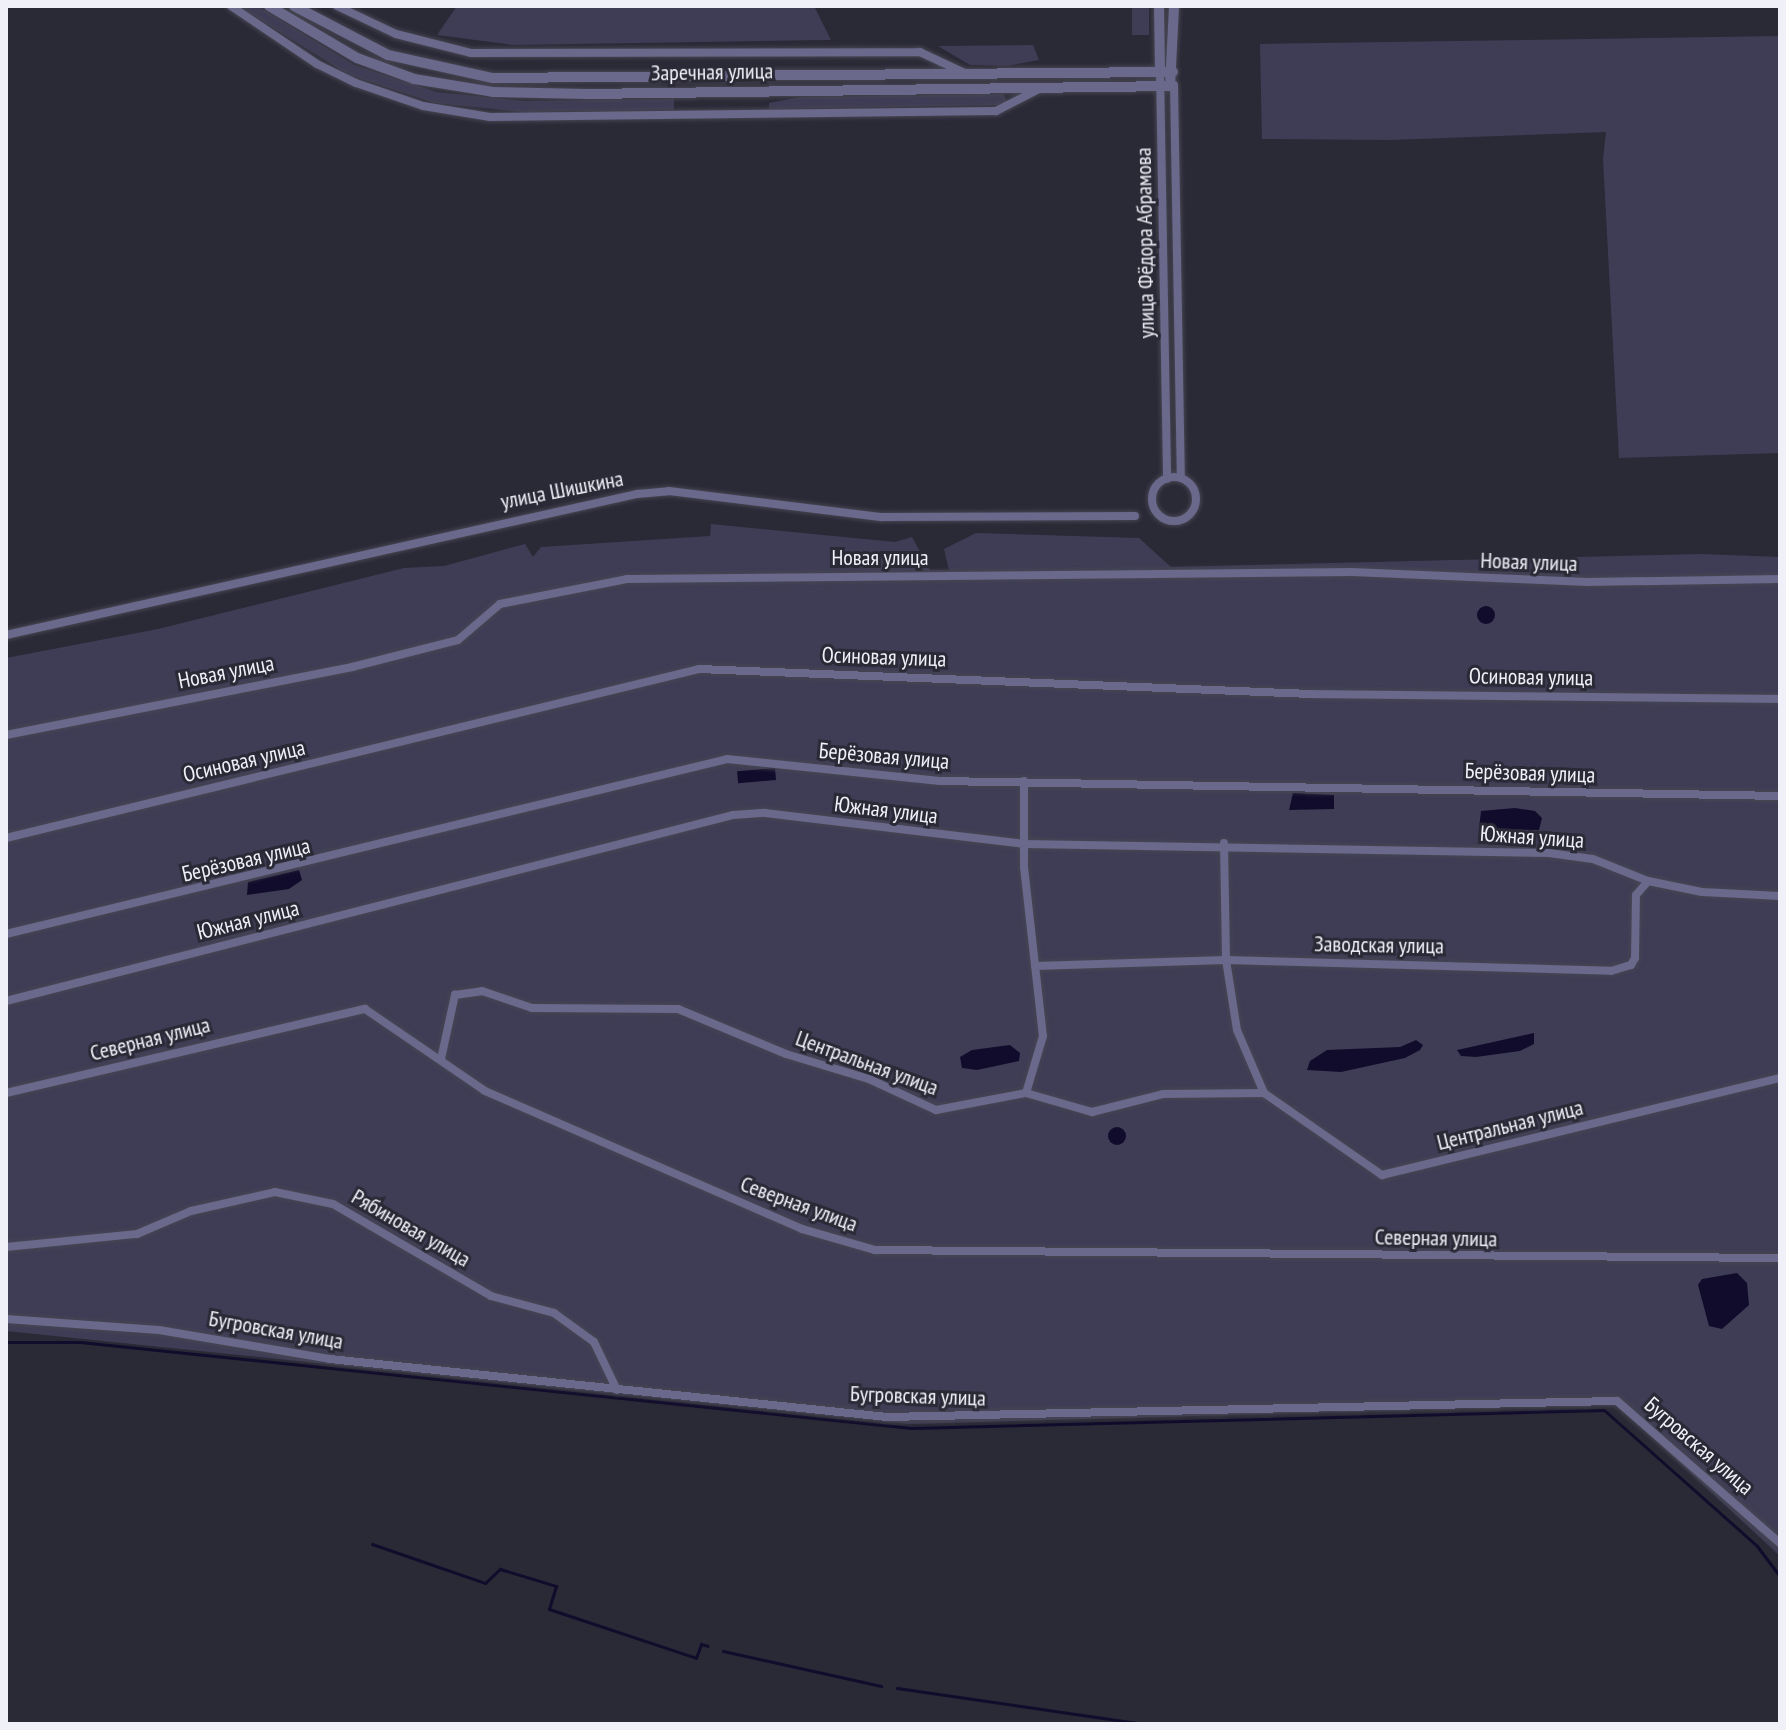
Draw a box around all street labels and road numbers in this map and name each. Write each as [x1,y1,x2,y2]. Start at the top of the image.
street label: Заречная улица [651,58,773,86]
street label: улица Фёдора Абрамова [1130,147,1160,339]
street label: улица Шишкина [498,465,626,515]
street label: Новая улица [831,545,929,571]
street label: Новая улица [1480,547,1578,577]
street label: Осиновая улица [821,642,947,672]
street label: Новая улица [176,650,276,694]
street label: Осиновая улица [1468,663,1594,691]
street label: Осиновая улица [180,734,308,788]
street label: Берёзовая улица [818,737,950,775]
street label: Берёзовая улица [1464,758,1596,788]
street label: Южная улица [833,791,939,829]
street label: Южная улица [1479,820,1585,854]
street label: Берёзовая улица [179,832,313,888]
street label: Южная улица [194,895,302,945]
street label: Заводская улица [1314,931,1444,959]
street label: Северная улица [87,1011,213,1067]
street label: Центральная улица [792,1025,942,1101]
street label: Центральная улица [1434,1094,1586,1156]
street label: Северная улица [737,1171,861,1237]
street label: Рябиновая улица [347,1183,475,1273]
street label: Северная улица [1374,1224,1498,1252]
street label: Бугровская улица [207,1305,345,1355]
street label: Бугровская улица [850,1380,986,1412]
street label: Бугровская улица [1639,1391,1759,1501]

